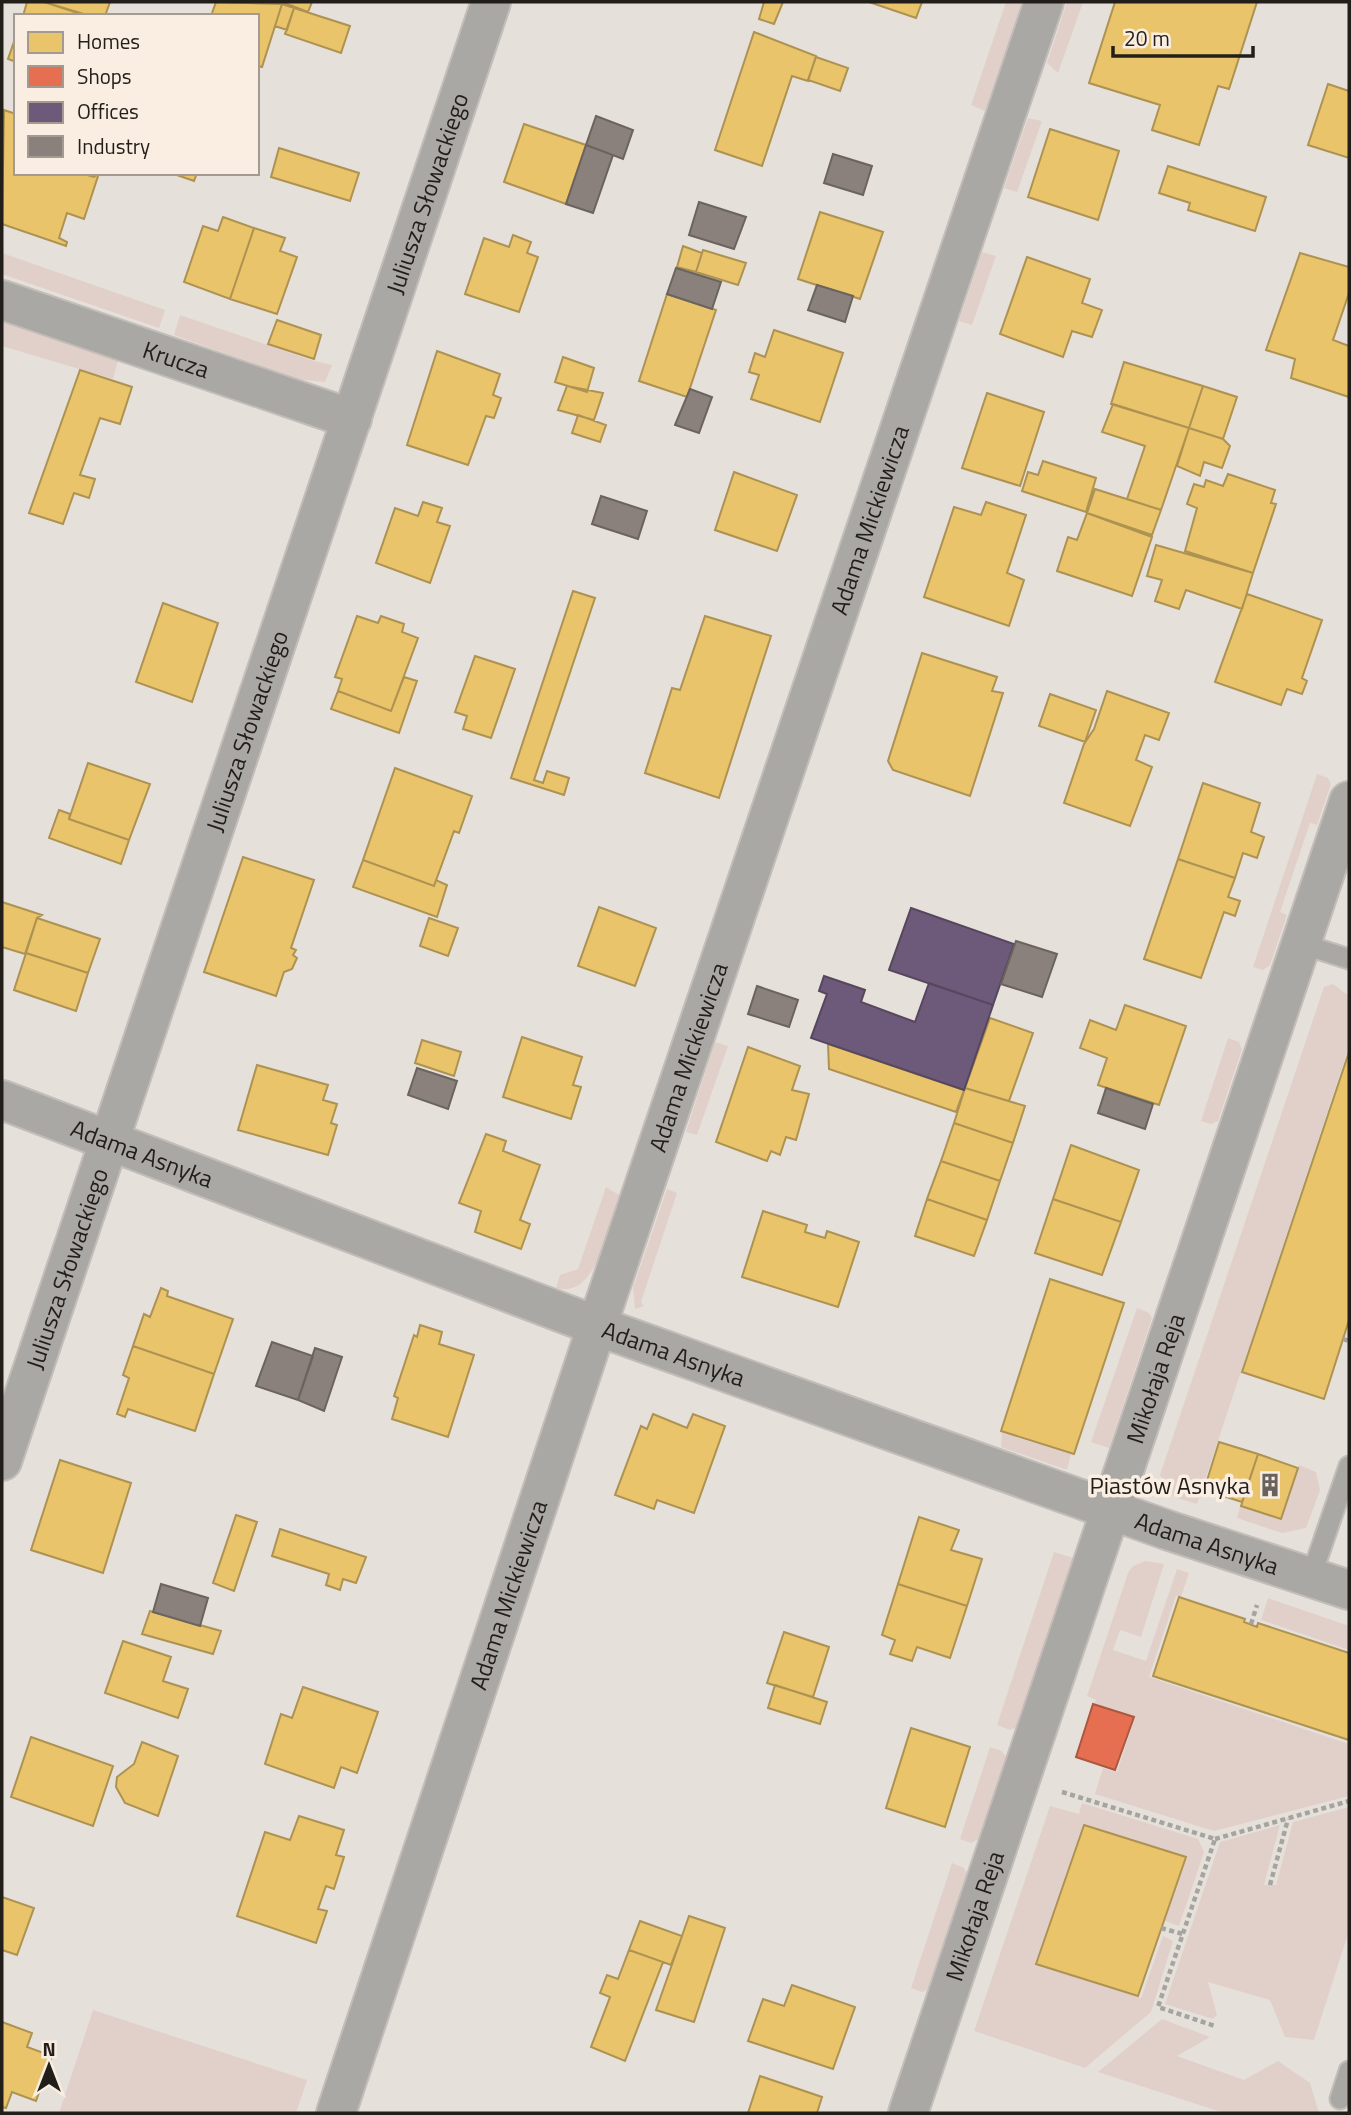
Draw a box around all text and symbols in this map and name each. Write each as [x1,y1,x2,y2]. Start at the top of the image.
legend [14,14,259,175]
scale bar [1113,14,1253,58]
text: 20 m [1124,22,1170,54]
text: Homes [77,25,140,57]
text: Shops [77,60,132,92]
street label: Juliusza Słowackiego [376,88,477,299]
text: Offices [77,95,139,127]
text: Industry [77,130,150,162]
street label: Krucza [138,331,214,387]
street label: Adama Mickiewicza [820,420,918,619]
street label: Juliusza Słowackiego [196,626,297,836]
street label: Adama Mickiewicza [639,958,737,1157]
street label: Adama Asnyka [66,1110,219,1197]
street label: Juliusza Słowackiego [16,1163,117,1374]
street label: Mikołaja Reja [1116,1308,1194,1448]
street label: Adama Asnyka [597,1311,750,1396]
place label: Piastów Asnyka [1090,1467,1250,1503]
building icon: Piastów Asnyka [1256,1471,1284,1499]
street label: Adama Mickiewicza [460,1495,556,1694]
street label: Adama Asnyka [1130,1502,1284,1584]
street label: Mikołaja Reja [936,1846,1013,1986]
north arrow [14,2031,84,2101]
text: N [42,2034,56,2063]

